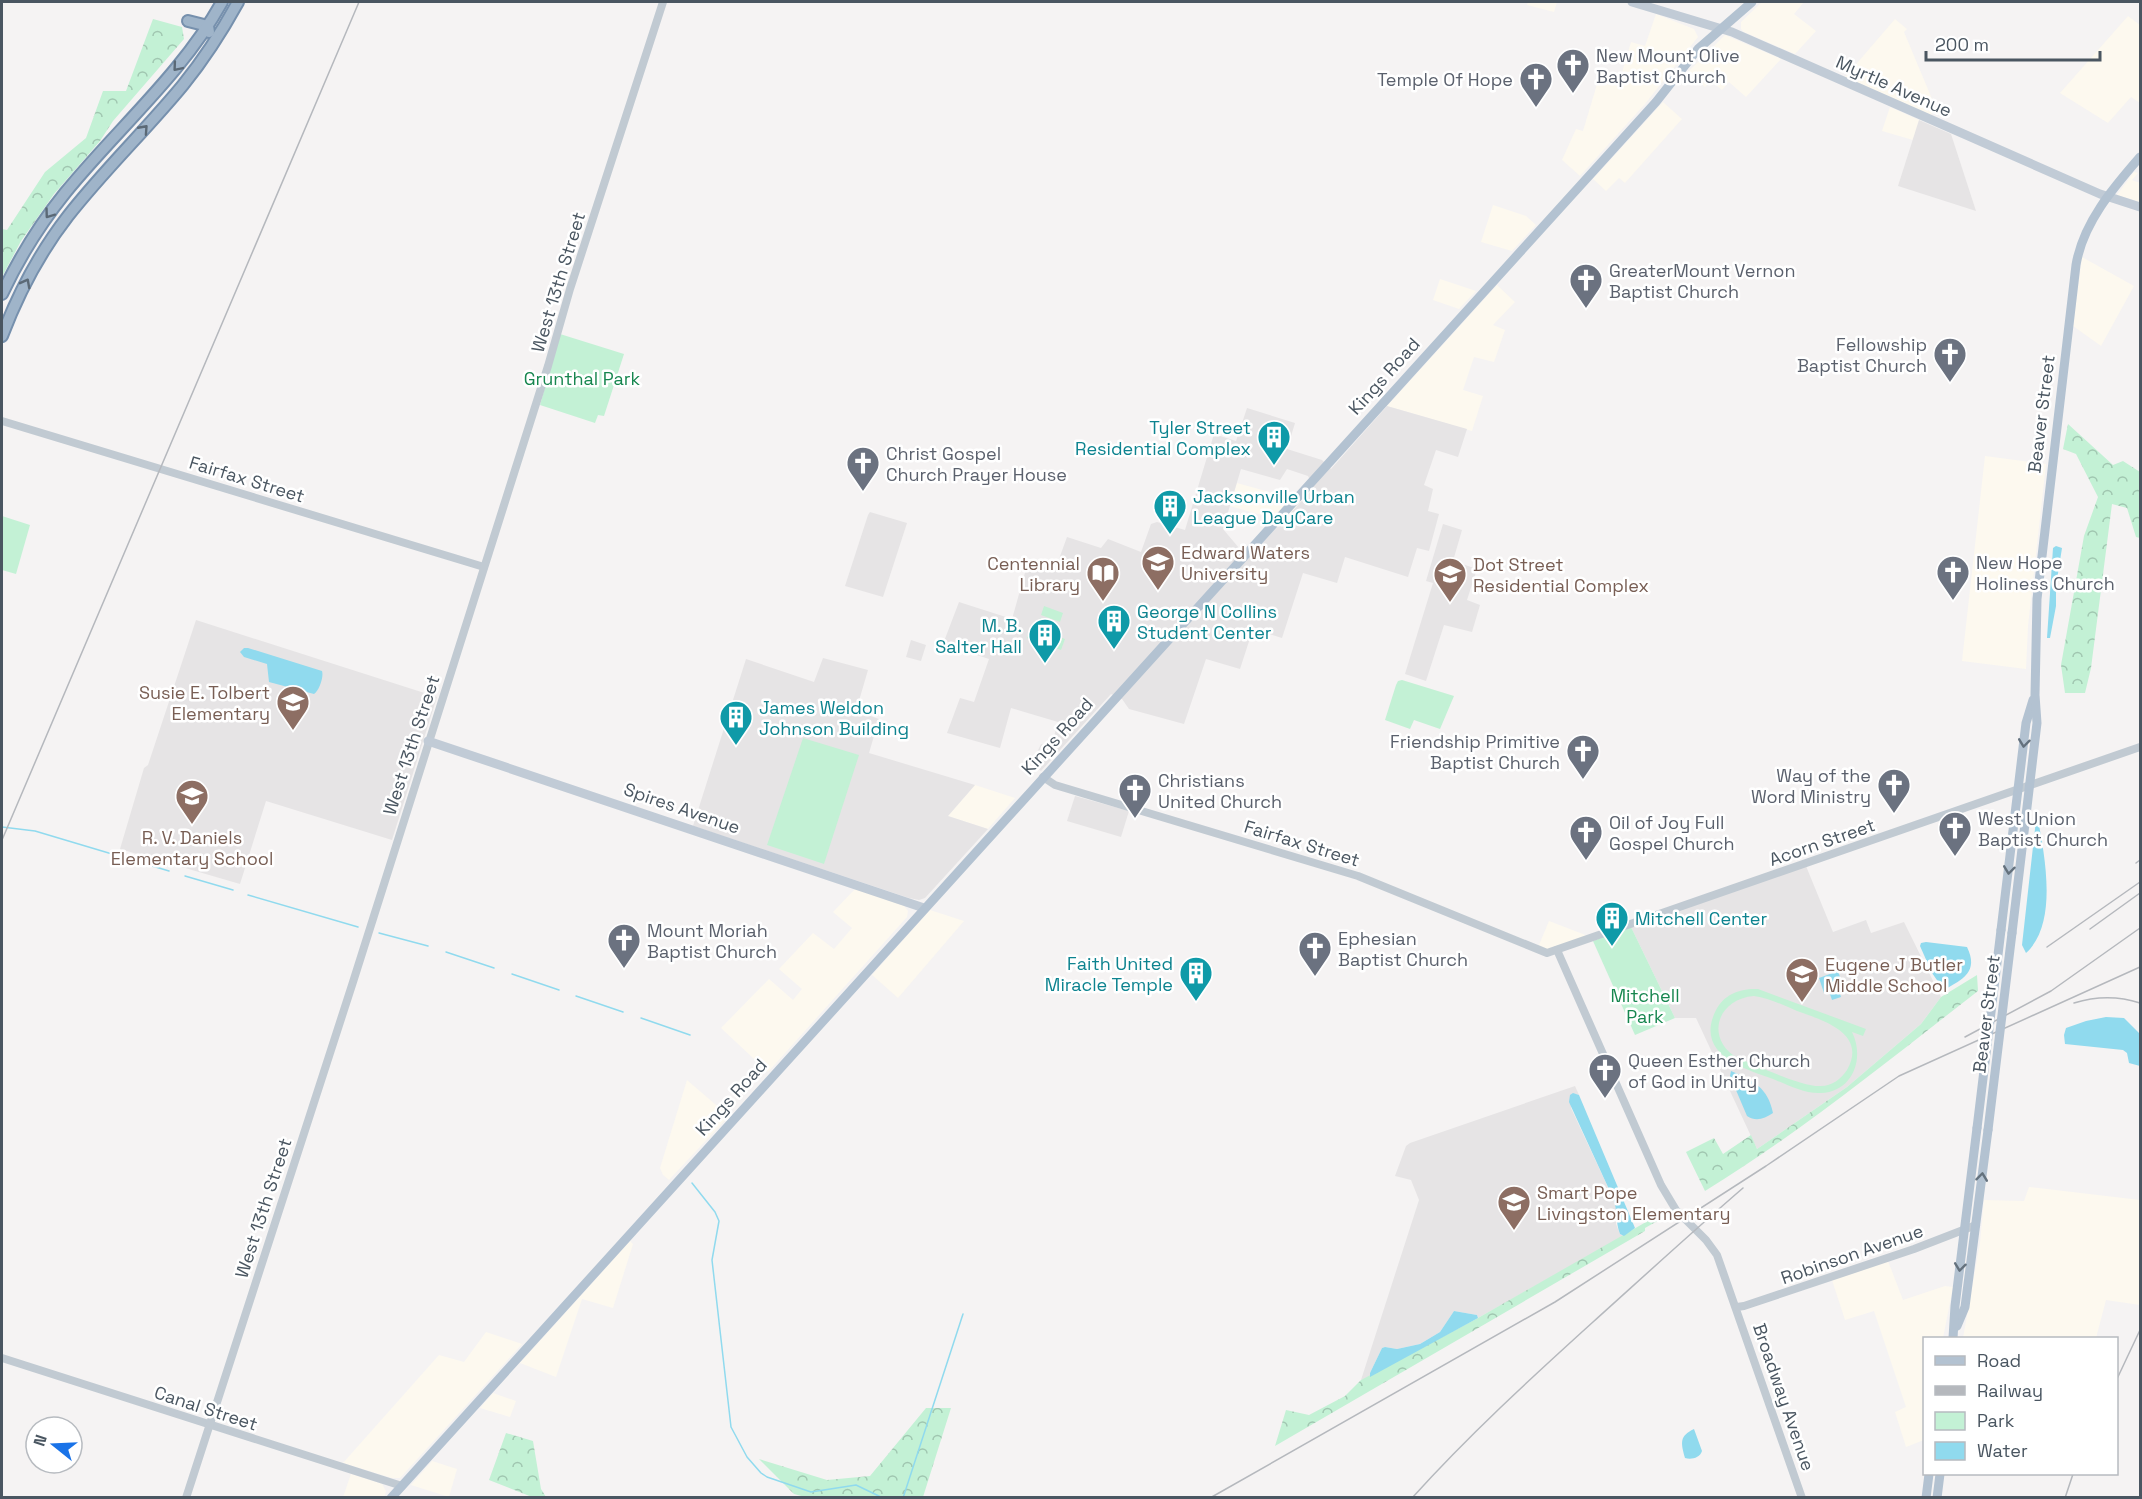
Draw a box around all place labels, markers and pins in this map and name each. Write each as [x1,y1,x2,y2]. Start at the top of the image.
place label: New Mount Olive Baptist Church [1596,44,1740,88]
church icon: New Mount Olive Baptist Church [1555,47,1591,94]
church icon: Temple Of Hope [1518,61,1554,108]
place label: Temple Of Hope [1377,68,1513,91]
place label: GreaterMount Vernon Baptist Church [1609,259,1795,303]
church icon: GreaterMount Vernon Baptist Church [1568,262,1604,309]
place label: Fellowship Baptist Church [1797,333,1927,377]
church icon: Fellowship Baptist Church [1932,336,1968,383]
place label: Tyler Street Residential Complex [1075,416,1251,460]
building icon: Tyler Street Residential Complex [1256,419,1292,466]
place label: Christ Gospel Church Prayer House [886,442,1067,486]
church icon: Christ Gospel Church Prayer House [845,445,881,492]
place label: Jacksonville Urban League DayCare [1193,485,1355,529]
building icon: Jacksonville Urban League DayCare [1152,488,1188,535]
place label: Edward Waters University [1181,541,1310,585]
school or university icon: Edward Waters University [1140,544,1176,591]
place label: New Hope Holiness Church [1976,551,2115,595]
place label: Centennial Library [987,552,1080,596]
place label: Dot Street Residential Complex [1473,553,1649,597]
church icon: New Hope Holiness Church [1935,554,1971,601]
library icon: Centennial Library [1085,555,1121,602]
school or university icon: Dot Street Residential Complex [1432,556,1468,603]
place label: George N Collins Student Center [1137,600,1277,644]
building icon: George N Collins Student Center [1096,603,1132,650]
place label: M. B. Salter Hall [935,614,1022,658]
building icon: M. B. Salter Hall [1027,617,1063,664]
place label: Susie E. Tolbert Elementary [139,681,270,725]
school or university icon: Susie E. Tolbert Elementary [275,684,311,731]
place label: James Weldon Johnson Building [759,696,909,740]
building icon: James Weldon Johnson Building [718,699,754,746]
place label: Friendship Primitive Baptist Church [1390,730,1560,774]
church icon: Friendship Primitive Baptist Church [1565,733,1601,780]
place label: Way of the Word Ministry [1751,764,1871,808]
church icon: Way of the Word Ministry [1876,767,1912,814]
place label: Christians United Church [1158,769,1282,813]
church icon: Christians United Church [1117,772,1153,819]
school or university icon: R. V. Daniels Elementary School [174,778,210,825]
place label: West Union Baptist Church [1978,807,2108,851]
church icon: West Union Baptist Church [1937,810,1973,857]
place label: Oil of Joy Full Gospel Church [1609,811,1735,855]
church icon: Oil of Joy Full Gospel Church [1568,814,1604,861]
place label: R. V. Daniels Elementary School [111,826,273,870]
building icon: Mitchell Center [1594,900,1630,947]
place label: Mitchell Center [1635,907,1767,930]
place label: Mount Moriah Baptist Church [647,919,777,963]
church icon: Mount Moriah Baptist Church [606,922,642,969]
place label: Ephesian Baptist Church [1338,927,1468,971]
church icon: Ephesian Baptist Church [1297,930,1333,977]
place label: Faith United Miracle Temple [1045,952,1173,996]
place label: Eugene J Butler Middle School [1825,953,1963,997]
building icon: Faith United Miracle Temple [1178,955,1214,1002]
school or university icon: Eugene J Butler Middle School [1784,956,1820,1003]
place label: Queen Esther Church of God in Unity [1628,1049,1811,1093]
church icon: Queen Esther Church of God in Unity [1587,1052,1623,1099]
place label: Smart Pope Livingston Elementary [1537,1181,1730,1225]
school or university icon: Smart Pope Livingston Elementary [1496,1184,1532,1231]

